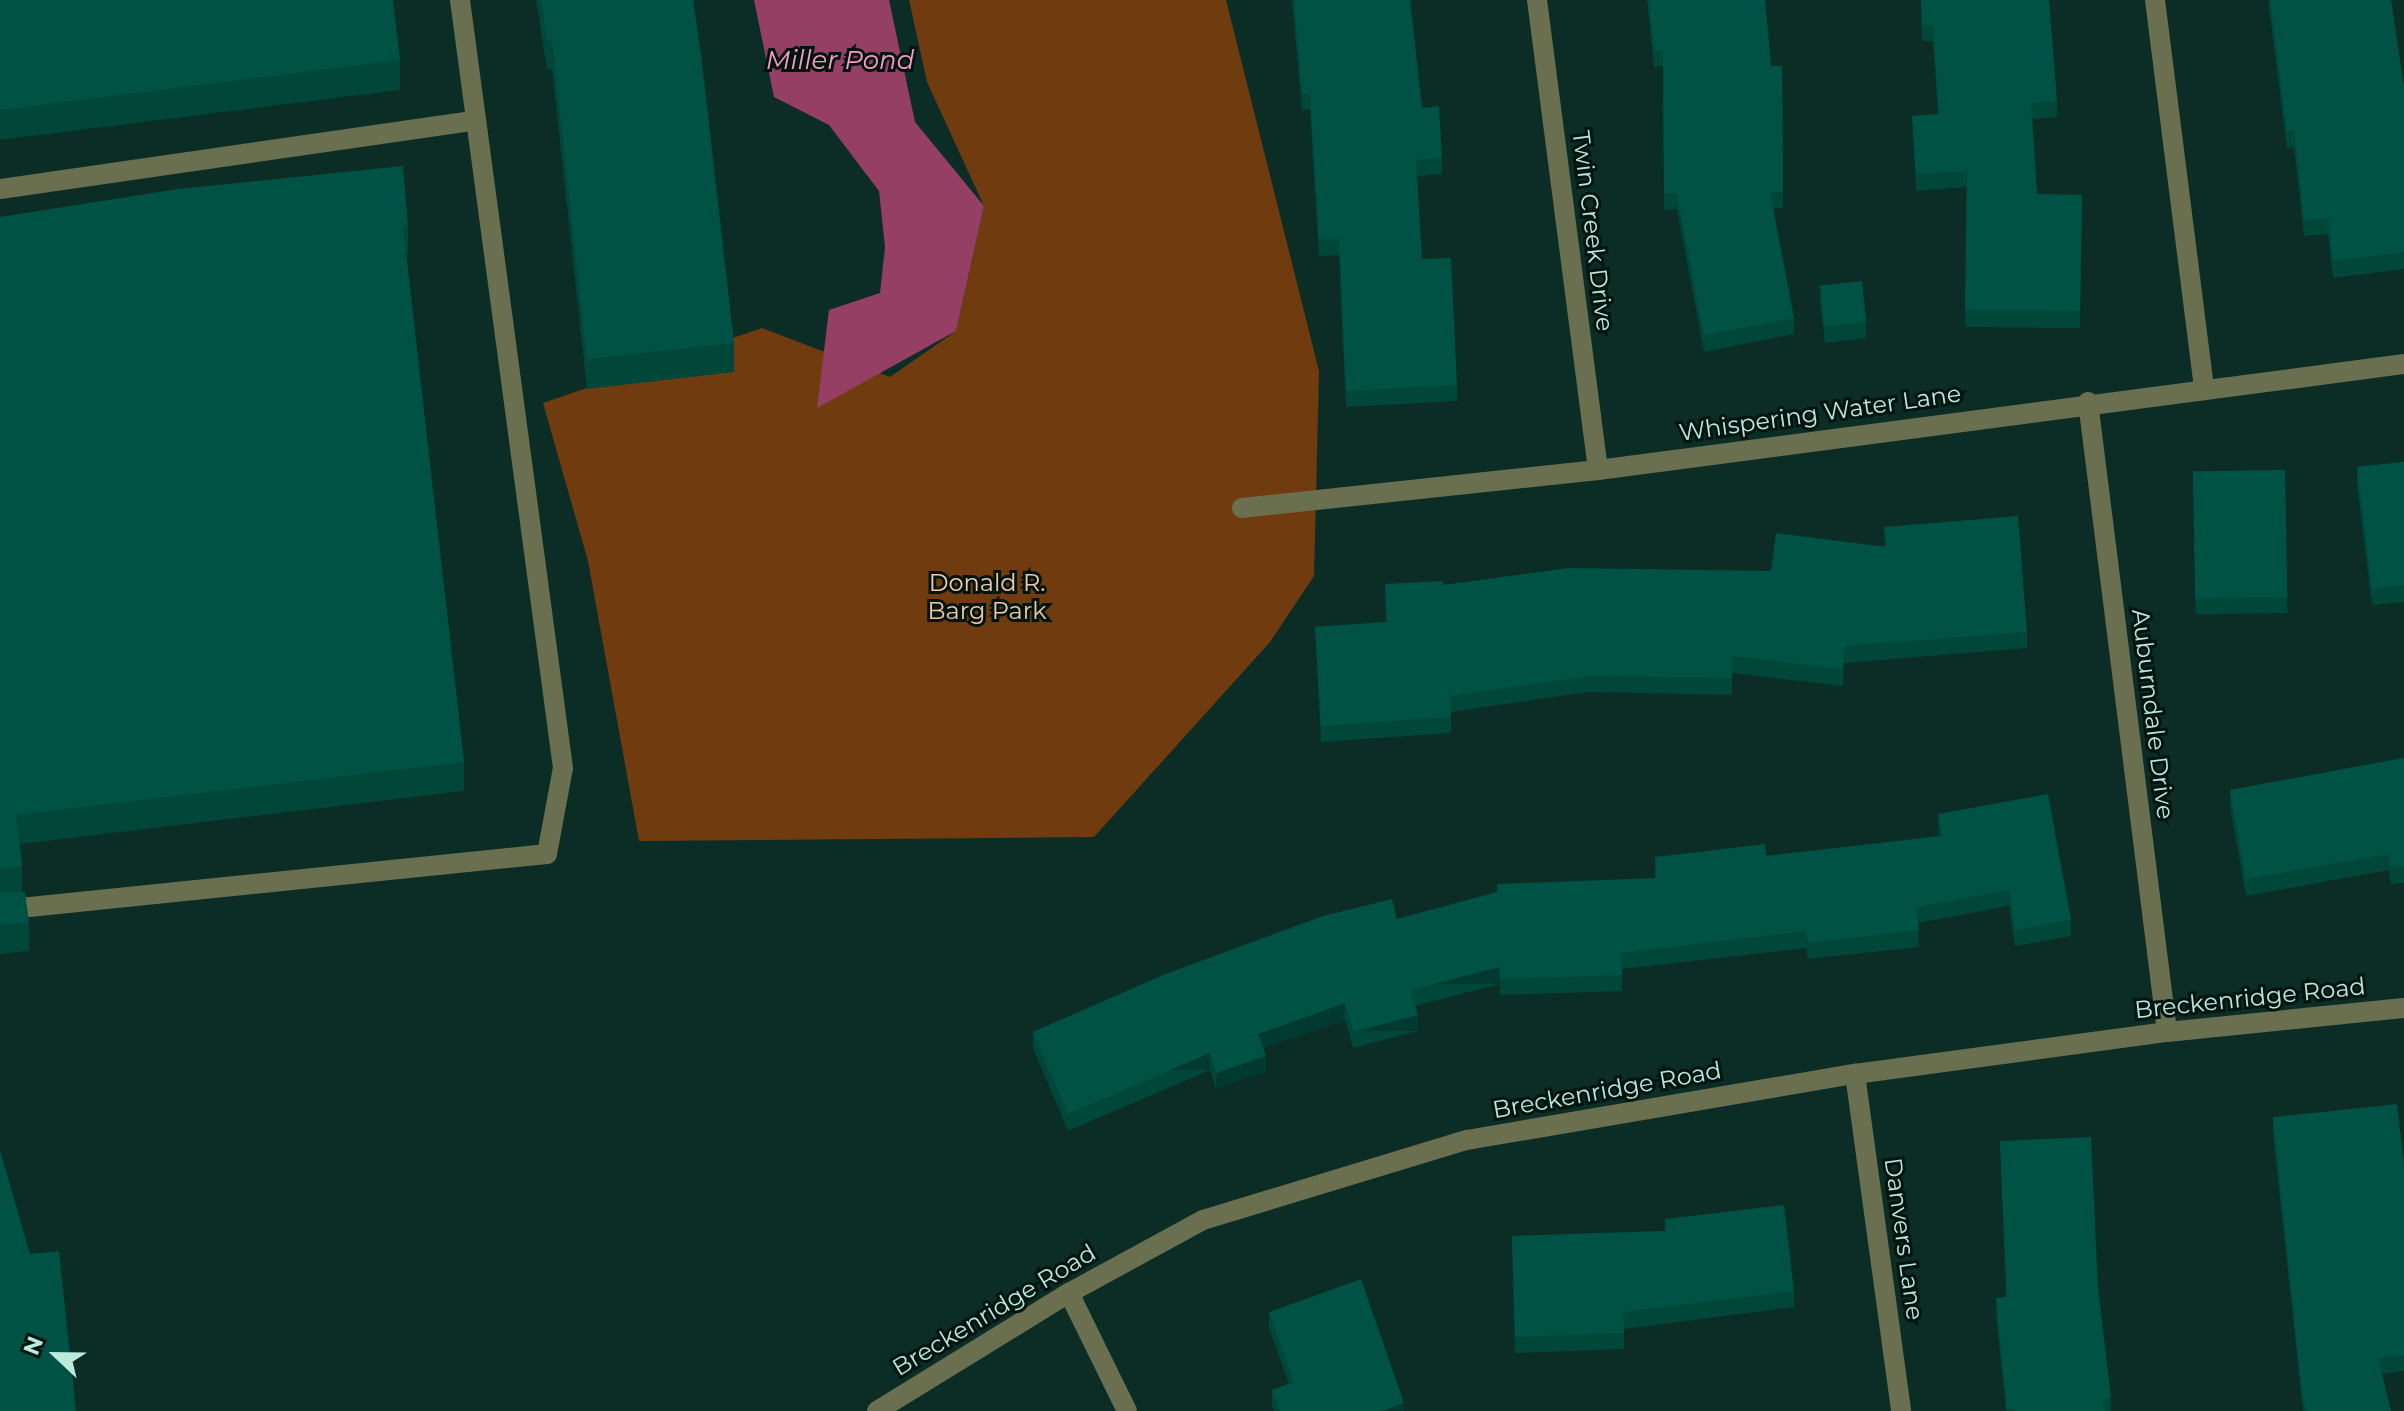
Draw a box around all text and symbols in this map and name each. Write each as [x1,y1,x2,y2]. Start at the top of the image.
water label: Miller Pond [766,45,914,77]
street label: Twin Creek Drive [1566,129,1620,333]
street label: Whispering Water Lane [1677,379,1963,447]
park label: Donald R. Barg Park [927,569,1047,625]
street label: Auburndale Drive [2126,607,2180,821]
street label: Breckenridge Road [2133,972,2367,1024]
street label: Breckenridge Road [1490,1056,1724,1124]
street label: Danvers Lane [1878,1156,1930,1322]
street label: Breckenridge Road [887,1238,1101,1382]
north arrow [16,1315,96,1395]
text: N [17,1333,49,1359]

